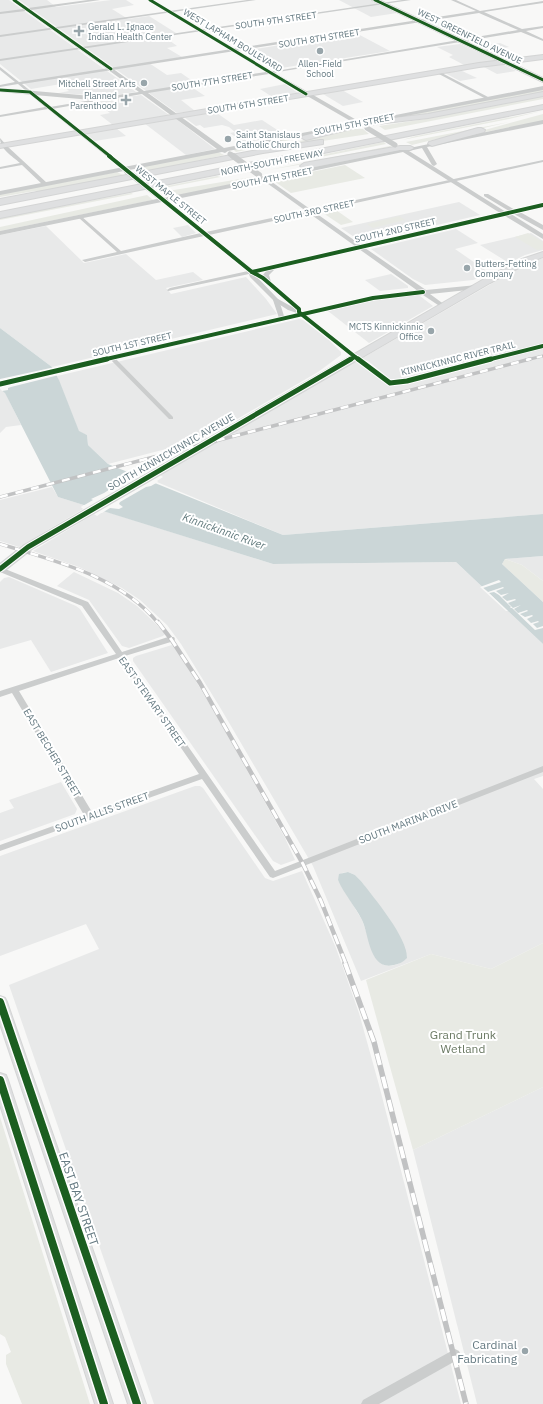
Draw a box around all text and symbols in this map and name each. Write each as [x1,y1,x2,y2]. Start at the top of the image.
street label: WEST LAPHAM BOULEVARD [181,6,285,74]
street label: WEST GREENFIELD AVENUE [416,6,524,66]
street label: SOUTH 9TH STREET [235,9,317,31]
place label: Gerald L. Ignace Indian Health Center [88,21,173,42]
marker: Gerald L. Ignace Indian Health Center [73,25,85,37]
street label: SOUTH 8TH STREET [278,26,360,50]
marker: Allen-Field School [315,46,325,56]
place label: Allen-Field School [298,58,342,79]
street label: SOUTH 7TH STREET [171,69,253,93]
place label: Mitchell Street Arts [58,78,136,89]
marker: Mitchell Street Arts [139,78,149,88]
place label: Planned Parenthood [70,90,117,111]
street label: SOUTH 6TH STREET [207,92,289,116]
marker: Planned Parenthood [120,94,132,106]
street label: SOUTH 5TH STREET [313,111,395,137]
place label: Saint Stanislaus Catholic Church [236,129,300,150]
marker: Saint Stanislaus Catholic Church [223,134,233,144]
street label: NORTH-SOUTH FREEWAY [220,147,325,177]
street label: WEST MAPLE STREET [133,163,209,227]
street label: SOUTH 4TH STREET [231,165,313,191]
street label: SOUTH 3RD STREET [273,197,355,225]
street label: SOUTH 2ND STREET [353,215,437,245]
place label: Butters-Fetting Company [475,258,537,279]
marker: Butters-Fetting Company [462,263,472,273]
place label: MCTS Kinnickinnic Office [349,321,423,342]
marker: MCTS Kinnickinnic Office [426,326,436,336]
street label: SOUTH 1ST STREET [91,330,173,358]
street label: KINNICKINNIC RIVER TRAIL [400,338,517,378]
street label: SOUTH KINNICKINNIC AVENUE [105,410,237,494]
water label: Kinnickinnic River [181,510,268,553]
street label: EAST STEWART STREET [116,654,188,750]
street label: EAST BECHER STREET [20,706,84,800]
street label: SOUTH ALLIS STREET [53,789,151,835]
street label: SOUTH MARINA DRIVE [357,797,459,847]
park label: Grand Trunk Wetland [430,1027,497,1056]
street label: EAST BAY STREET [56,1150,102,1248]
place label: Cardinal Fabricating [457,1337,518,1366]
marker: Cardinal Fabricating [520,1346,530,1356]

